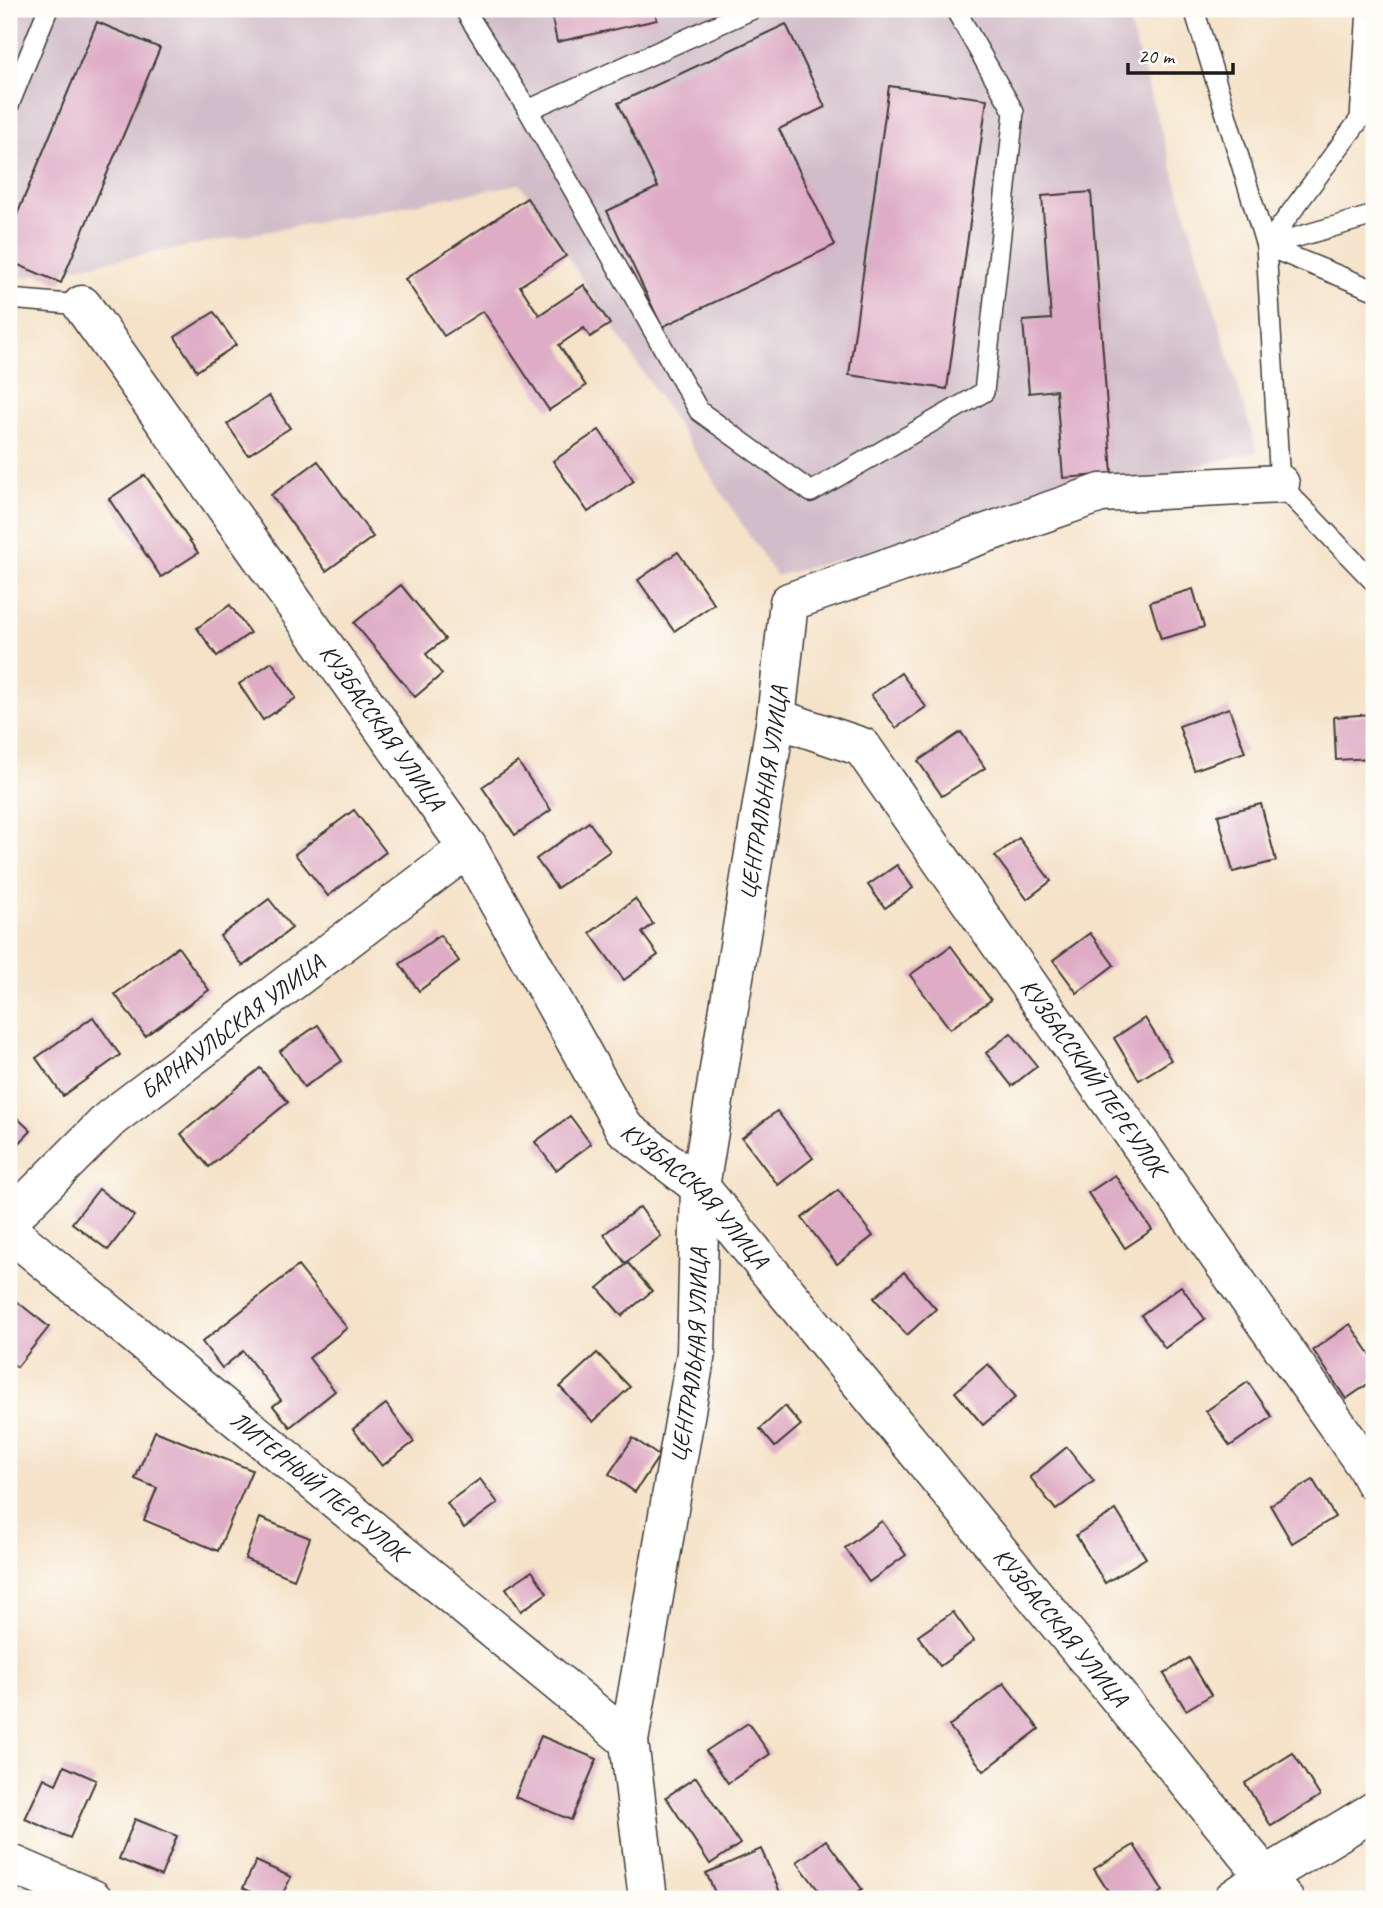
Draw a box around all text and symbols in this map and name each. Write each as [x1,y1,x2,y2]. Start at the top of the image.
scale bar [1128,32,1232,76]
text: 20 m [1138,43,1176,69]
street label: КУЗБАССКАЯ УЛИЦА [313,639,452,817]
street label: ЦЕНТРАЛЬНАЯ УЛИЦА [732,684,795,902]
street label: БАРНАУЛЬСКАЯ УЛИЦА [134,947,331,1106]
street label: КУЗБАССКИЙ ПЕРЕУЛОК [1014,973,1176,1186]
street label: КУЗБАССКАЯ УЛИЦА [615,1116,776,1275]
street label: ЦЕНТРАЛЬНАЯ УЛИЦА [662,1247,714,1464]
street label: ЛИТЕРНЫЙ ПЕРЕУЛОК [225,1405,417,1570]
street label: КУЗБАССКАЯ УЛИЦА [987,1542,1135,1713]

